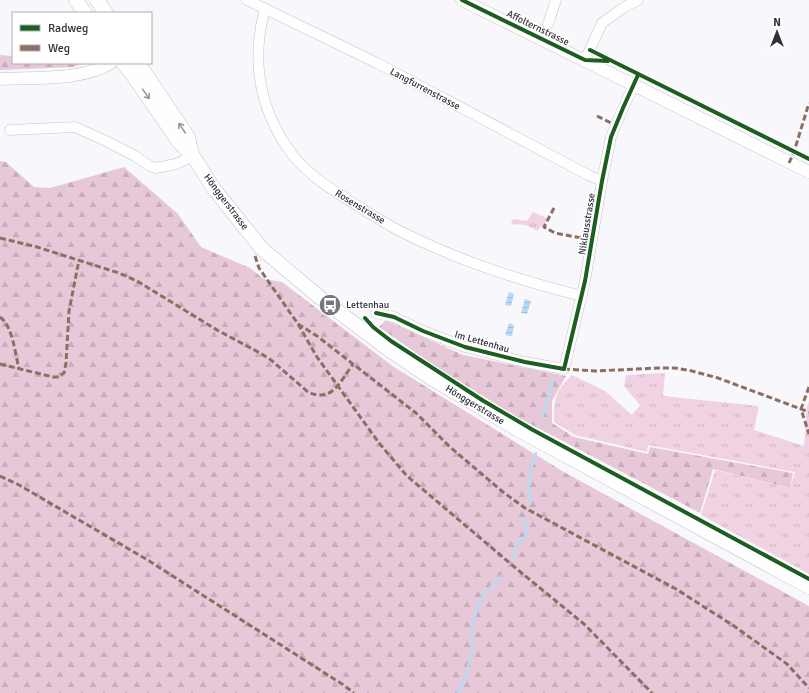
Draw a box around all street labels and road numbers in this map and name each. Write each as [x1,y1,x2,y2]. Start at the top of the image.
street label: Affolternstrasse [505,8,571,48]
street label: Langfurrenstrasse [388,65,462,113]
street label: Hönggerstrasse [201,172,251,232]
street label: Rosenstrasse [333,187,387,227]
street label: Niklausstrasse [576,192,598,256]
street label: Im Lettenhau [453,328,511,356]
street label: Hönggerstrasse [443,383,507,427]

